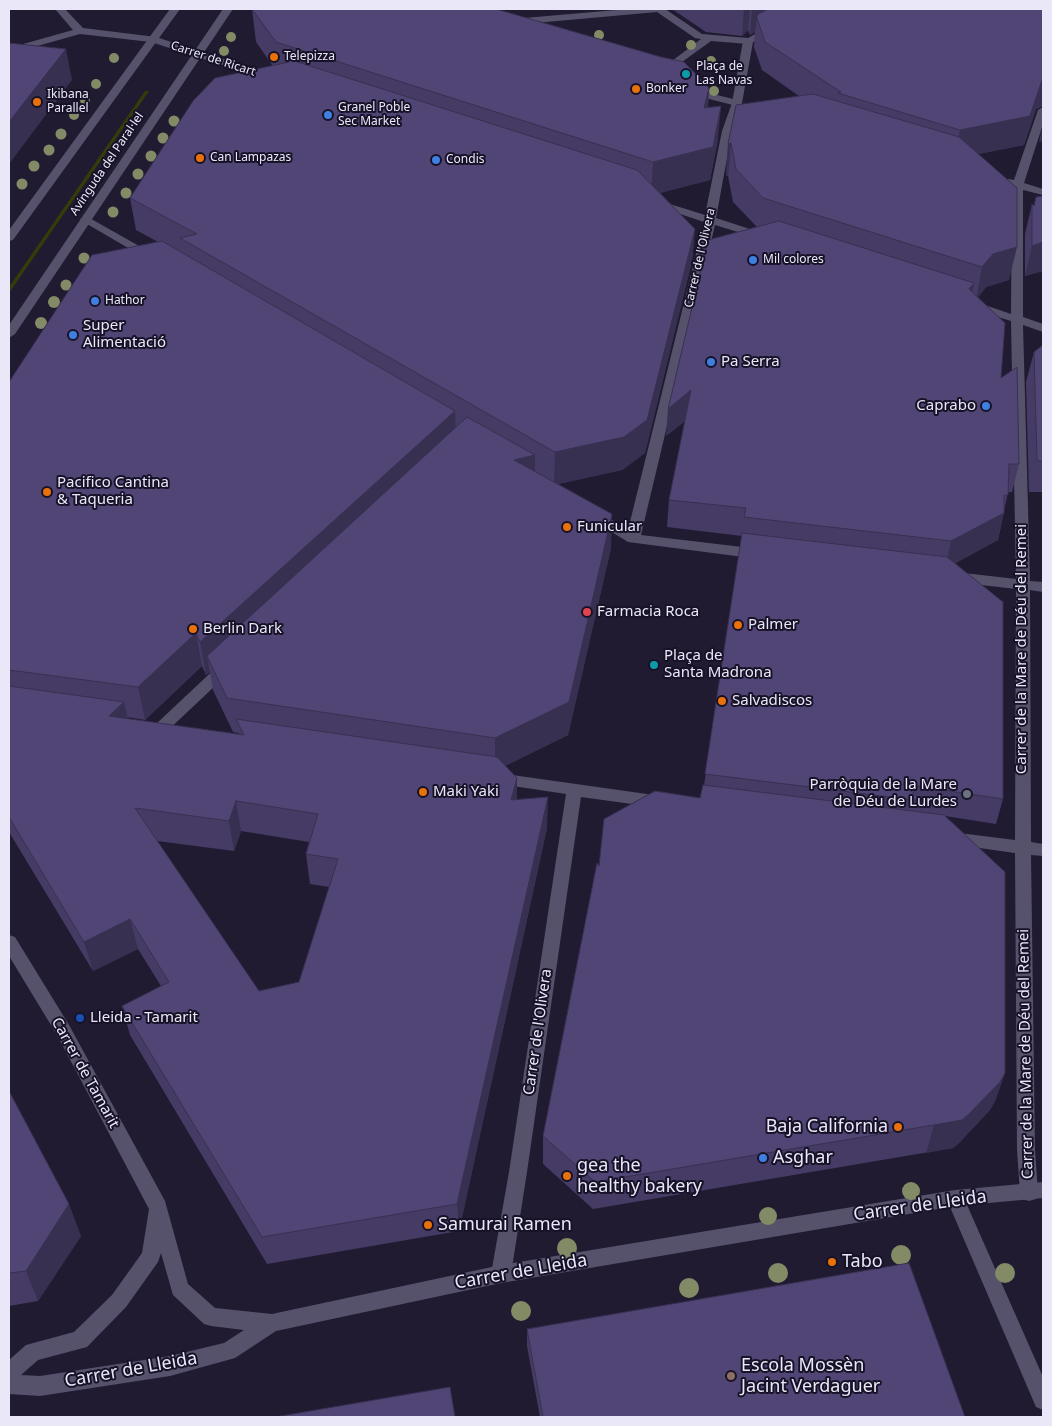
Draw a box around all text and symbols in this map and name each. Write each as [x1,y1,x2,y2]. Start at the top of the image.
street label: Carrer de Ricart [169,38,257,80]
place label: Telepizza [284,50,335,64]
marker: Telepizza [268,51,280,63]
place label: Plaça de Las Navas [696,60,752,88]
marker: Plaça de Las Navas [680,68,692,80]
place label: Bonker [646,82,687,96]
marker: Bonker [630,83,642,95]
place label: Ikibana Parallel [47,88,89,116]
marker: Ikibana Parallel [31,96,43,108]
place label: Granel Poble Sec Market [338,101,410,129]
marker: Granel Poble Sec Market [322,109,334,121]
street label: Avinguda del Paral·lel [67,110,147,218]
place label: Can Lampazas [210,151,291,165]
marker: Can Lampazas [194,152,206,164]
place label: Condis [446,153,484,167]
marker: Condis [430,154,442,166]
street label: Carrer de l'Olivera [682,207,718,309]
place label: Mil colores [763,253,824,267]
marker: Mil colores [747,254,759,266]
place label: Hathor [105,294,145,308]
marker: Hathor [89,295,101,307]
place label: Super Alimentació [83,317,166,352]
marker: Super Alimentació [67,329,79,341]
place label: Pa Serra [721,353,780,371]
marker: Pa Serra [705,356,717,368]
place label: Caprabo [916,397,976,415]
marker: Caprabo [980,400,992,412]
place label: Pacifico Cantina & Taqueria [57,474,169,509]
marker: Pacifico Cantina & Taqueria [41,486,53,498]
place label: Funicular [577,518,642,536]
marker: Funicular [561,521,573,533]
street label: Carrer de la Mare de Déu del Remei [1013,524,1031,774]
place label: Farmacia Roca [597,603,699,621]
marker: Farmacia Roca [581,606,593,618]
place label: Palmer [748,616,798,634]
marker: Palmer [732,619,744,631]
place label: Berlin Dark [203,620,282,638]
marker: Berlin Dark [187,623,199,635]
place label: Plaça de Santa Madrona [664,647,772,682]
marker: Plaça de Santa Madrona [648,659,660,671]
place label: Salvadiscos [732,692,812,710]
marker: Salvadiscos [716,695,728,707]
place label: Parròquia de la Mare de Déu de Lurdes [810,776,957,811]
place label: Maki Yaki [433,783,499,801]
marker: Maki Yaki [417,786,429,798]
marker: Parròquia de la Mare de Déu de Lurdes [961,788,973,800]
street label: Carrer de la Mare de Déu del Remei [1015,929,1037,1179]
street label: Carrer de l'Olivera [520,968,556,1096]
place label: Lleida - Tamarit [90,1009,198,1027]
marker: Lleida - Tamarit [74,1012,86,1024]
street label: Carrer de Tamarit [47,1015,123,1131]
place label: Baja California [766,1116,888,1138]
marker: Baja California [892,1121,904,1133]
place label: Asghar [773,1147,833,1169]
marker: Asghar [757,1152,769,1164]
place label: gea the healthy bakery [577,1155,702,1198]
marker: gea the healthy bakery [561,1170,573,1182]
street label: Carrer de Lleida [852,1186,988,1226]
place label: Samurai Ramen [438,1214,572,1236]
marker: Samurai Ramen [422,1219,434,1231]
street label: Carrer de Lleida [453,1250,589,1294]
place label: Tabo [842,1251,883,1273]
marker: Tabo [826,1256,838,1268]
street label: Carrer de Lleida [63,1348,199,1392]
place label: Escola Mossèn Jacint Verdaguer [741,1355,880,1398]
marker: Escola Mossèn Jacint Verdaguer [725,1370,737,1382]

